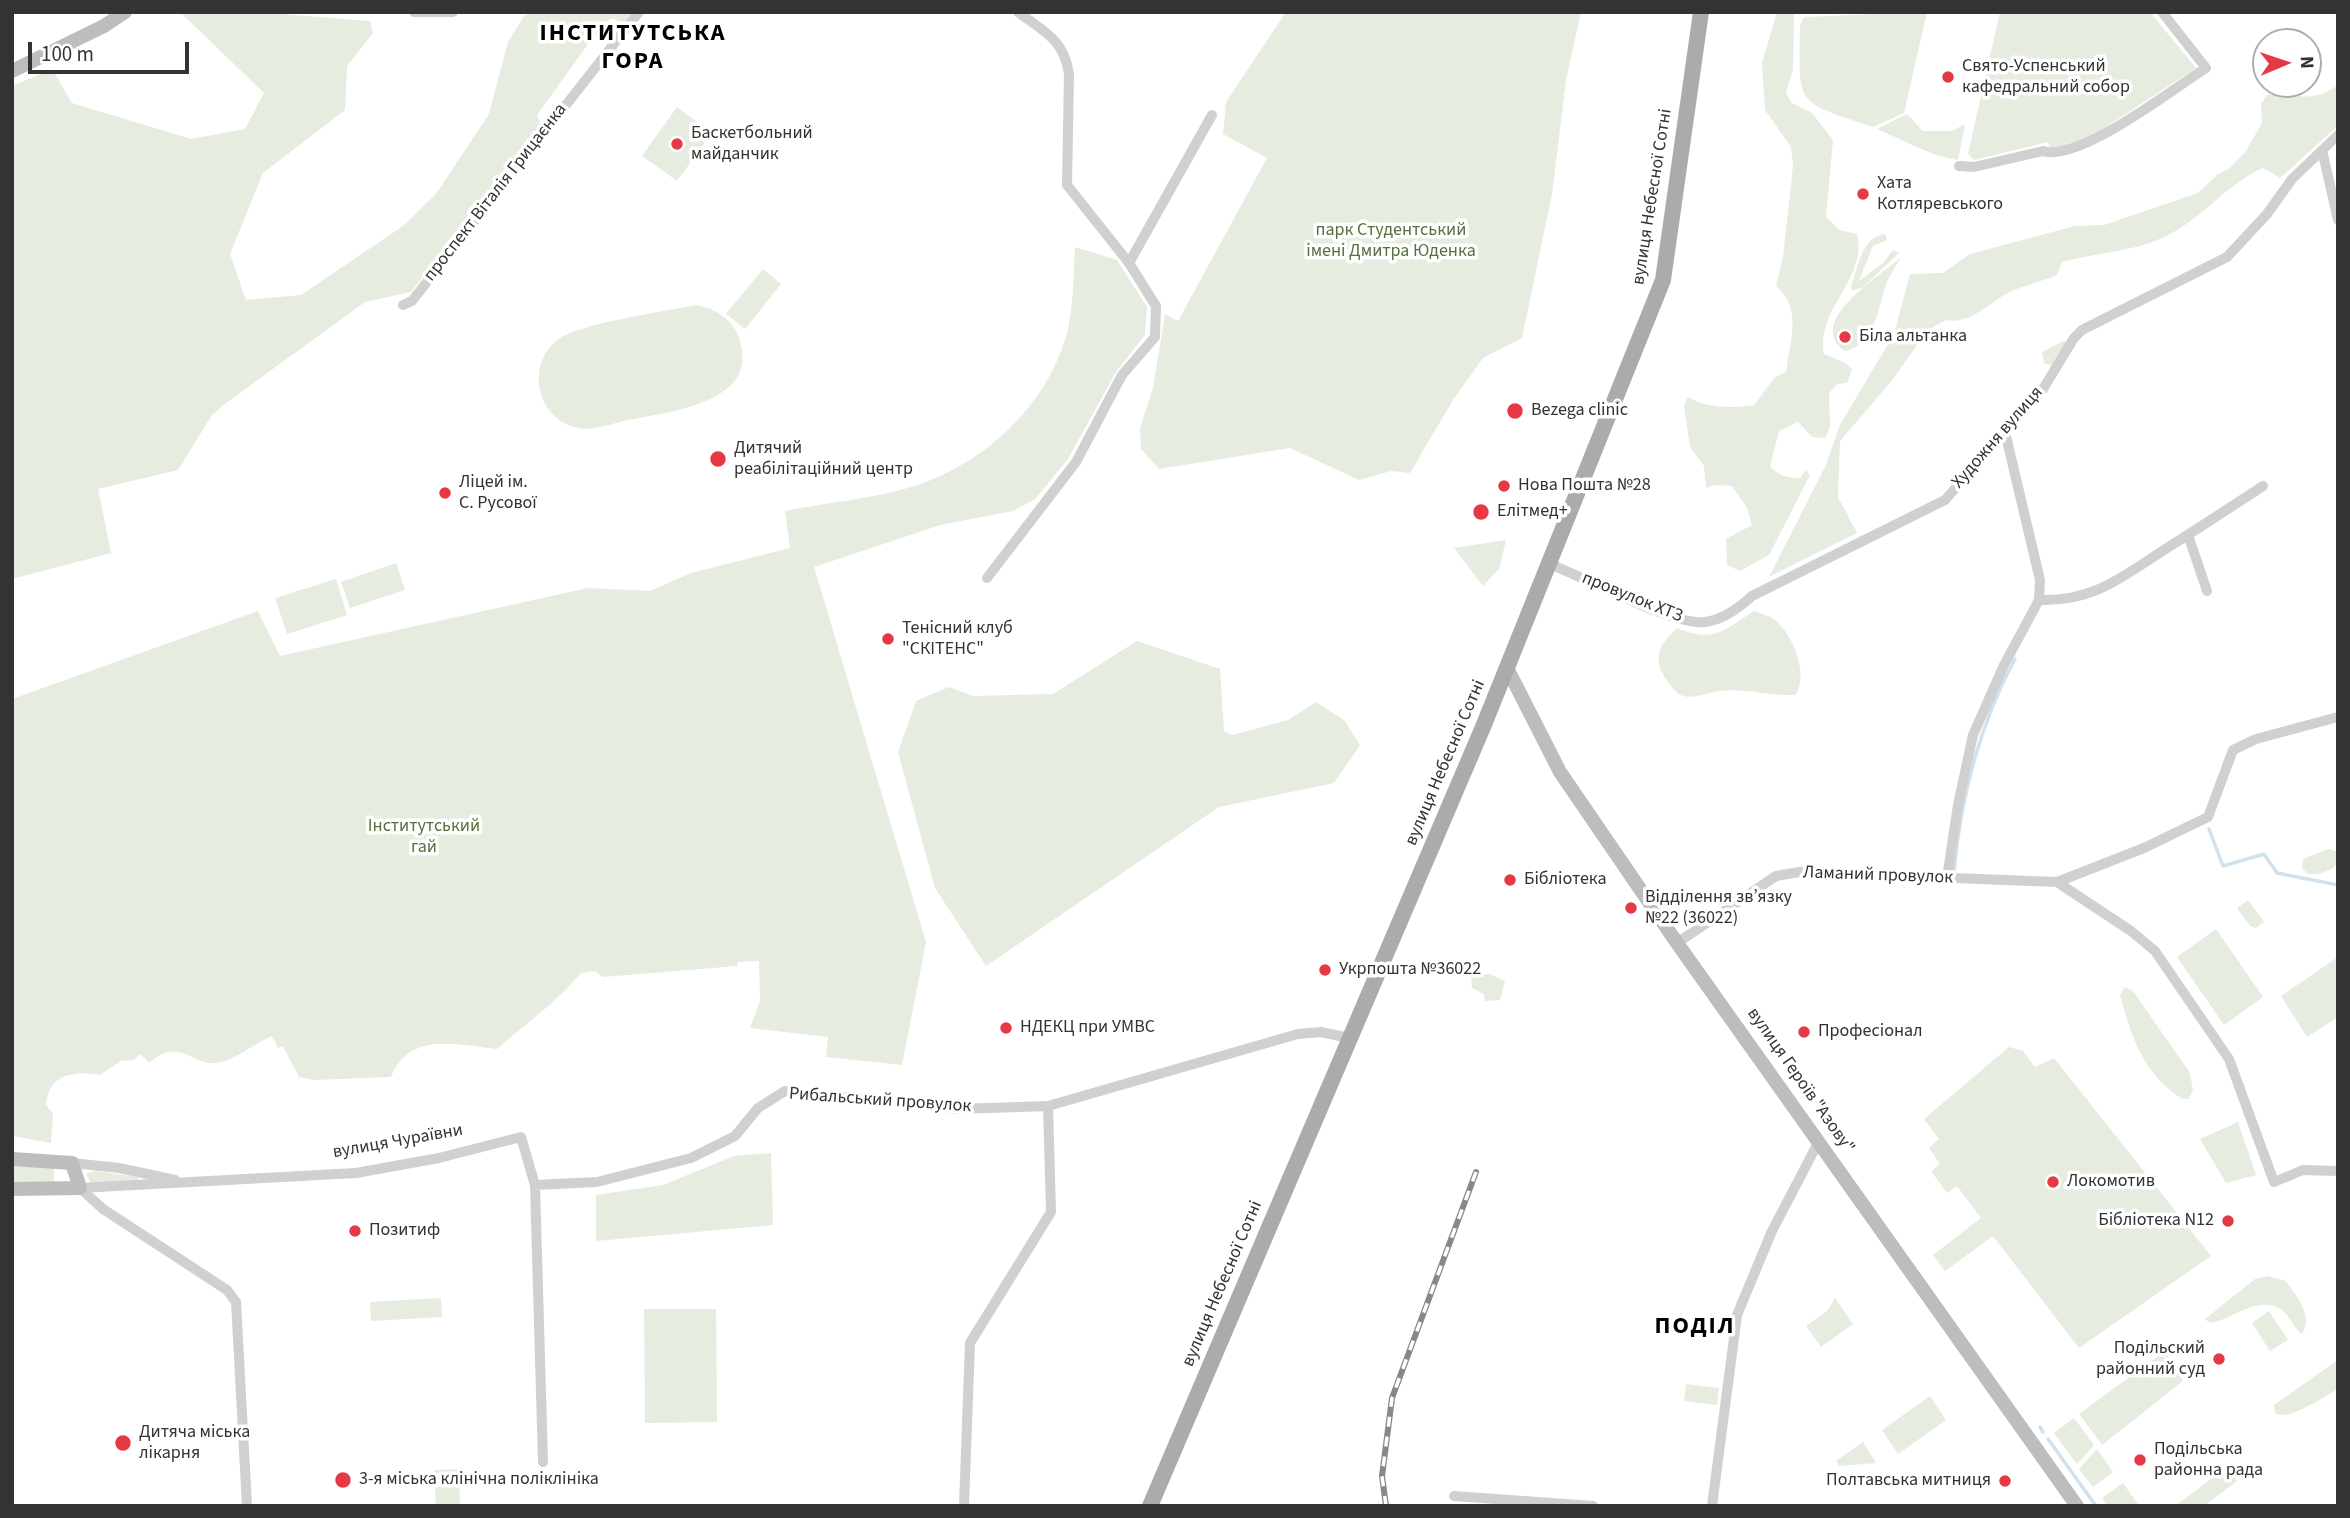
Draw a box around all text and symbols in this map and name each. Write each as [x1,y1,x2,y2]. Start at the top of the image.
district label: ІНСТИТУТСЬКА ГОРА [541,21,725,77]
scale bar [32,28,192,72]
north arrow [2252,28,2322,98]
text: 100 m [41,39,94,69]
place label: Свято-Успенський кафедральний собор [1962,56,2130,98]
text: N [2293,56,2320,69]
marker: Свято-Успенський кафедральний собор [1940,69,1956,85]
street label: проспект Віталія Грицаєнка [420,100,572,286]
street label: вулиця Небесної Сотні [1628,107,1678,287]
place label: Баскетбольний майданчик [691,123,813,166]
marker: Баскетбольний майданчик [669,136,685,152]
place label: Хата Котляревського [1877,173,2003,216]
marker: Хата Котляревського [1855,186,1871,202]
park label: парк Студентський імені Дмитра Юденка [1306,220,1476,262]
place label: Біла альтанка [1859,326,1967,348]
marker: Біла альтанка [1837,329,1853,345]
street label: Художня вулиця [1948,382,2048,494]
place label: Bezega clinic [1531,400,1628,422]
marker: Bezega clinic [1505,401,1525,421]
place label: Дитячий реабілітаційний центр [734,438,913,480]
marker: Дитячий реабілітаційний центр [708,449,728,469]
place label: Ліцей ім. С. Русової [459,472,537,514]
place label: Нова Пошта №28 [1518,475,1651,497]
marker: Нова Пошта №28 [1496,478,1512,494]
marker: Ліцей ім. С. Русової [437,485,453,501]
place label: Елітмед+ [1497,501,1568,523]
marker: Елітмед+ [1471,502,1491,522]
street label: провулок ХТЗ [1578,568,1686,628]
place label: Тенісний клуб "СКІТЕНС" [902,618,1013,660]
marker: Тенісний клуб "СКІТЕНС" [880,631,896,647]
street label: вулиця Небесної Сотні [1401,677,1491,849]
park label: Інститутський гай [368,816,480,858]
street label: Ламаний провулок [1803,863,1953,889]
place label: Бібліотека [1524,869,1607,891]
marker: Бібліотека [1502,872,1518,888]
place label: Відділення зв’язку №22 (36022) [1645,887,1792,930]
marker: Відділення зв’язку №22 (36022) [1623,900,1639,916]
place label: Укрпошта №36022 [1339,959,1481,981]
marker: Укрпошта №36022 [1317,962,1333,978]
street label: вулиця Героїв "Азову" [1742,1004,1858,1158]
place label: НДЕКЦ при УМВС [1020,1017,1155,1039]
marker: НДЕКЦ при УМВС [998,1020,1014,1036]
place label: Професіонал [1818,1021,1923,1043]
marker: Професіонал [1796,1024,1812,1040]
street label: Рибальський провулок [788,1084,972,1118]
street label: вулиця Чураївни [331,1120,465,1164]
place label: Локомотив [2067,1171,2155,1193]
marker: Локомотив [2045,1174,2061,1190]
street label: вулиця Небесної Сотні [1178,1198,1268,1370]
place label: Бібліотека N12 [2098,1210,2214,1232]
marker: Бібліотека N12 [2220,1213,2236,1229]
place label: Позитиф [369,1220,440,1242]
marker: Позитиф [347,1223,363,1239]
district label: ПОДІЛ [1655,1314,1735,1342]
place label: Подільский районний суд [2096,1338,2205,1380]
marker: Подільский районний суд [2211,1351,2227,1367]
place label: Дитяча міська лікарня [139,1422,250,1464]
marker: Дитяча міська лікарня [113,1433,133,1453]
place label: Подільська районна рада [2154,1439,2263,1482]
marker: Подільська районна рада [2132,1452,2148,1468]
place label: 3-я міська клінічна поліклініка [359,1469,599,1491]
marker: 3-я міська клінічна поліклініка [333,1470,353,1490]
place label: Полтавська митниця [1826,1470,1991,1492]
marker: Полтавська митниця [1997,1473,2013,1489]

